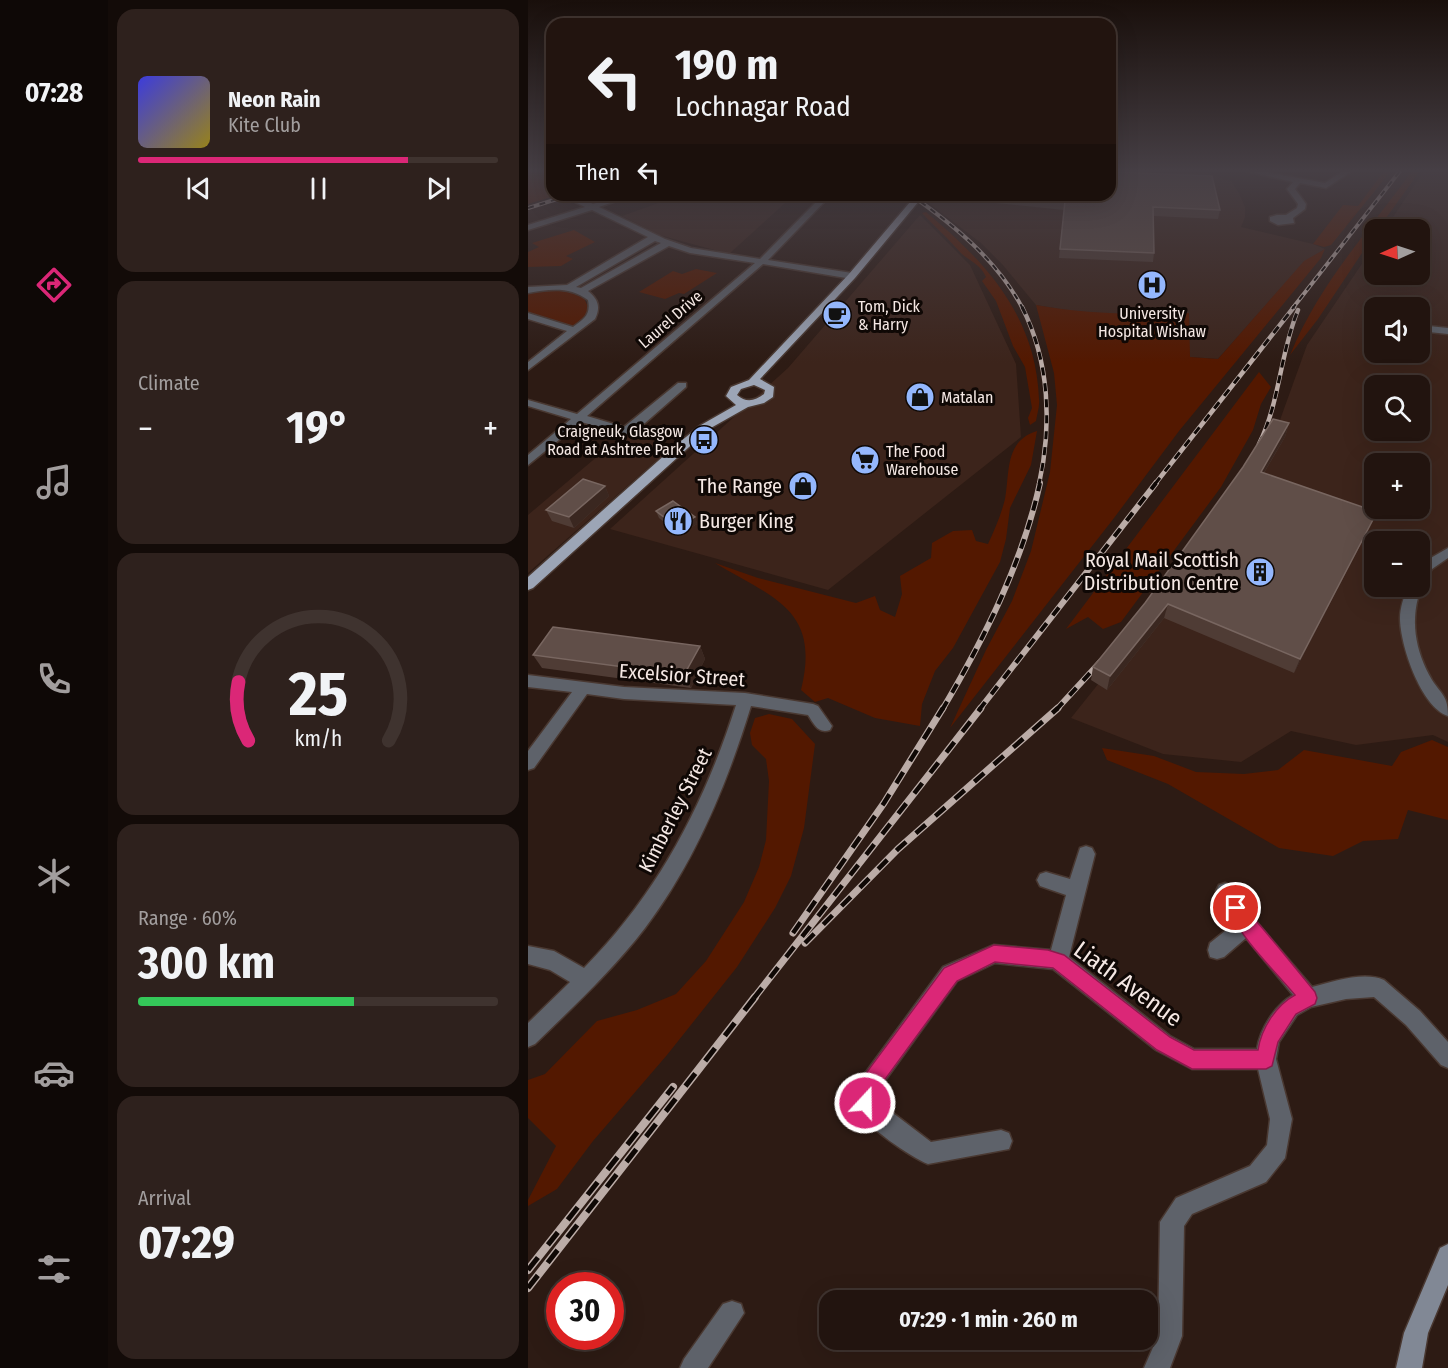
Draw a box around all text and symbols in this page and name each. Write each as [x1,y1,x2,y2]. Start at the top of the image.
text: 190 m [675,40,778,90]
icon: left [576,42,654,120]
text: 07:28 [25,77,83,109]
text: Neon Rain [228,86,321,113]
text: Lochnagar Road [675,91,851,123]
text: Kite Club [228,113,301,137]
icon: left [632,156,665,189]
text: Then [576,159,620,186]
icon: previous [182,172,215,205]
icon: pause [302,172,335,205]
icon: next [422,172,455,205]
north arrow [1364,219,1430,285]
map controls [1364,219,1430,597]
icon: directions [33,264,75,306]
hospital icon: University Hospital Wishaw [1136,269,1168,301]
street label: Laurel Drive [635,287,706,352]
place label: Tom, Dick & Harry [858,297,921,334]
button: sound [1364,297,1430,363]
cafe icon: Tom, Dick & Harry [821,299,853,331]
place label: University Hospital Wishaw [1098,304,1206,341]
text: Climate [138,371,200,395]
button: search [1364,375,1430,441]
shop icon: Matalan [904,381,936,413]
place label: Matalan [941,388,993,407]
text: 19° [286,401,350,455]
text: − [138,409,153,449]
text: + [483,409,498,449]
place label: Craigneuk, Glasgow Road at Ashtree Park [547,422,684,459]
bus stop icon: Craigneuk, Glasgow Road at Ashtree Park [688,424,720,456]
place label: The Food Warehouse [886,442,958,479]
supermarket icon: The Food Warehouse [849,444,881,476]
button: + [1364,453,1430,519]
icon: music [33,461,75,503]
shop icon: The Range [787,470,819,502]
place label: The Range [698,474,782,498]
restaurant icon: Burger King [662,505,694,537]
place label: Burger King [699,509,794,533]
button: − [1364,531,1430,597]
place label: Royal Mail Scottish Distribution Centre [1084,548,1239,595]
building icon: Royal Mail Scottish Distribution Centre [1244,556,1276,588]
text: 25 [287,657,348,732]
icon: phone [33,658,75,700]
street label: Excelsior Street [618,659,746,691]
text: km/h [294,726,342,752]
street label: Kimberley Street [633,743,717,876]
icon: climate [33,855,75,897]
pin [1210,882,1261,933]
icon: arrive [1219,891,1252,924]
text: Range · 60% [138,906,237,930]
street label: Liath Avenue [1069,935,1187,1033]
text: 300 km [138,936,275,990]
icon: car [33,1052,75,1094]
position arrow [833,1071,897,1135]
text: Arrival [138,1186,191,1210]
text: 07:29 [138,1216,235,1270]
icon: filters [33,1248,75,1290]
speed limit sign: 30 [546,1272,624,1350]
text: 07:29 · 1 min · 260 m [899,1306,1078,1333]

